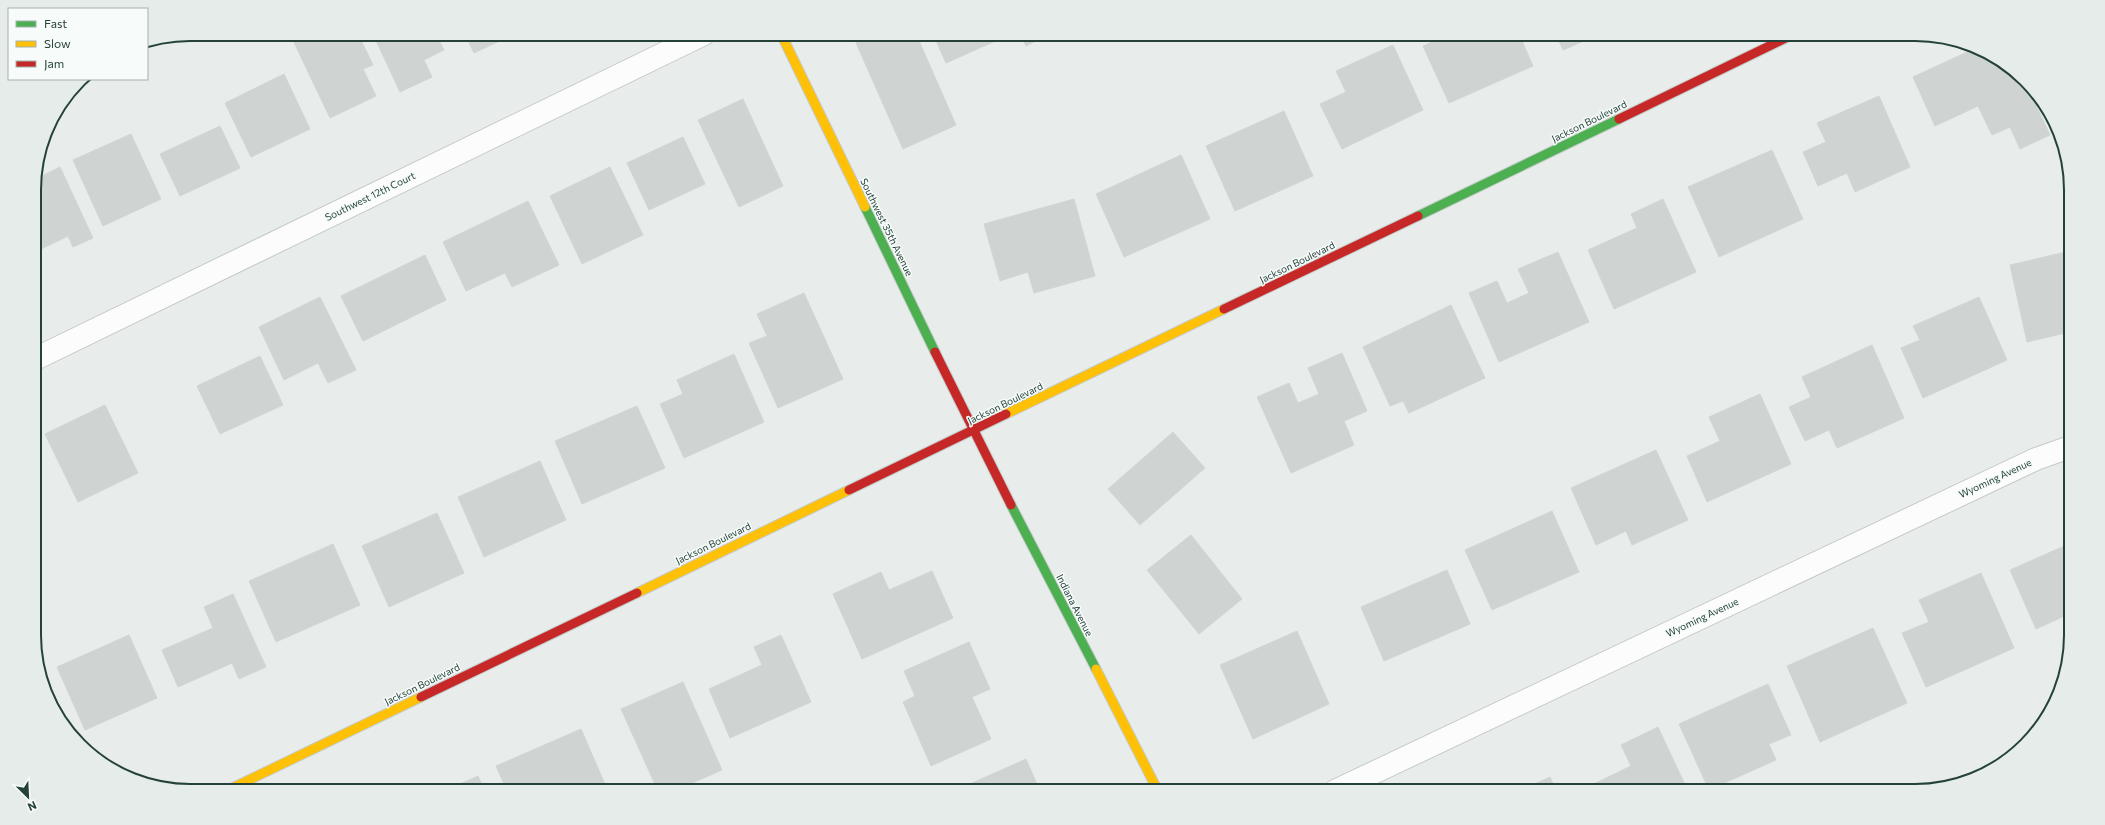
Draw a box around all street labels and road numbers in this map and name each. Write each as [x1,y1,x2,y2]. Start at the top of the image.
street label: Jackson Boulevard [1549,97,1629,144]
street label: Southwest 12th Court [323,169,417,223]
street label: Southwest 35th Avenue [858,176,916,278]
street label: Jackson Boulevard [1257,238,1337,285]
street label: Jackson Boulevard [965,379,1045,426]
street label: Wyoming Avenue [1957,456,2033,500]
street label: Jackson Boulevard [673,519,753,566]
street label: Indiana Avenue [1054,572,1096,638]
street label: Wyoming Avenue [1664,595,1740,639]
street label: Jackson Boulevard [382,660,462,707]

